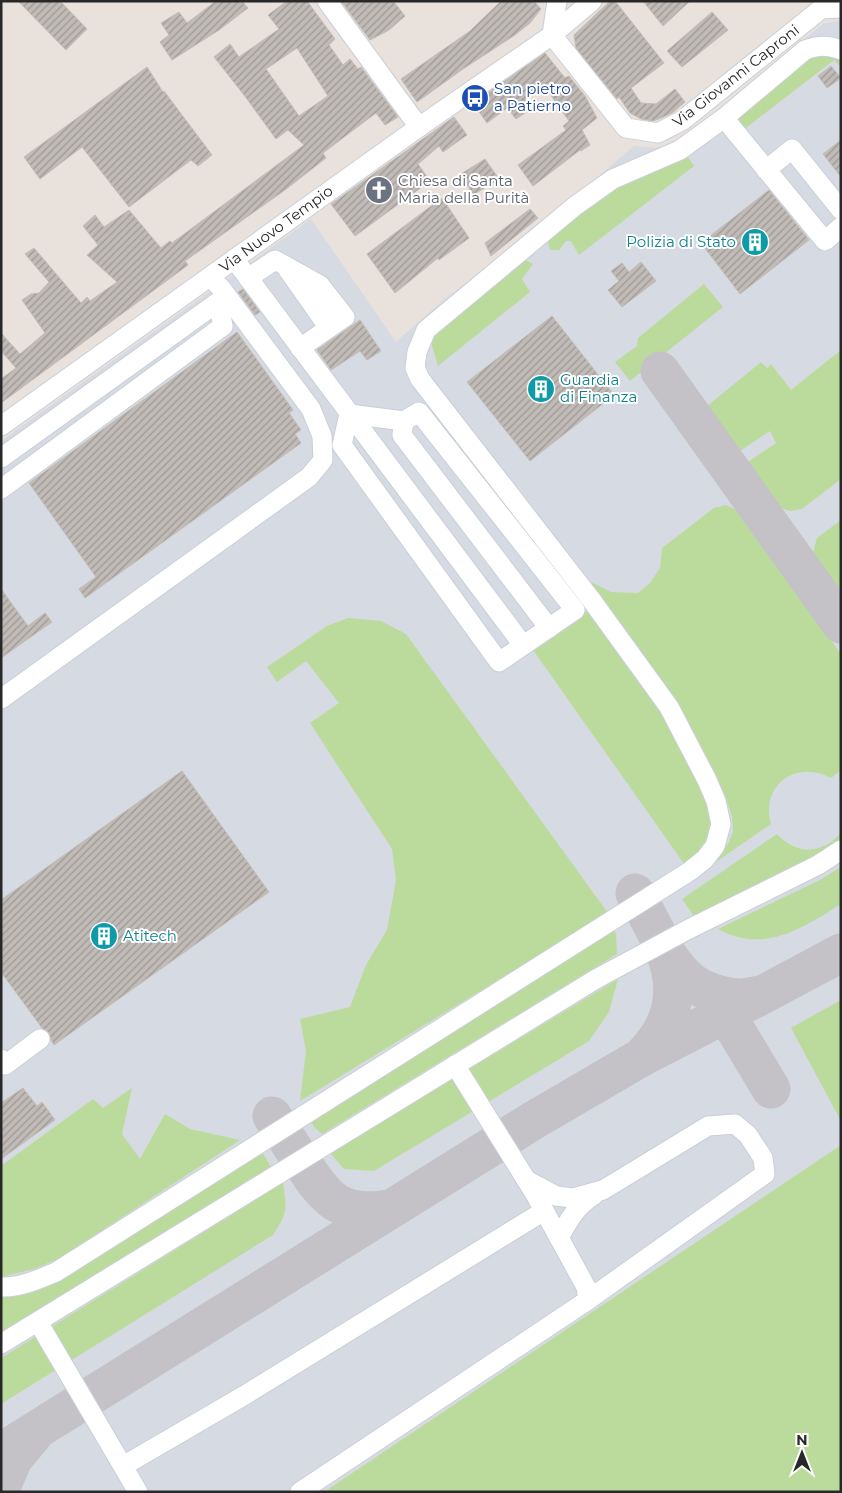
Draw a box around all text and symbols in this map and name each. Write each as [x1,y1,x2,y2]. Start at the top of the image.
street label: Via Giovanni Caproni [668,20,803,131]
place label: San pietro a Patierno [494,79,571,115]
bus stop icon: San pietro a Patierno [460,83,490,113]
place label: Chiesa di Santa Maria della Purità [398,171,529,207]
church icon: Chiesa di Santa Maria della Purità [364,175,394,205]
street label: Via Nuovo Tempio [215,181,336,276]
building icon: Polizia di Stato [740,227,770,257]
place label: Polizia di Stato [626,232,736,251]
place label: Guardia di Finanza [560,370,637,406]
building icon: Guardia di Finanza [526,374,556,404]
building icon: Atitech [89,921,119,951]
place label: Atitech [123,926,177,945]
north arrow [777,1428,827,1478]
text: N [796,1431,808,1449]

